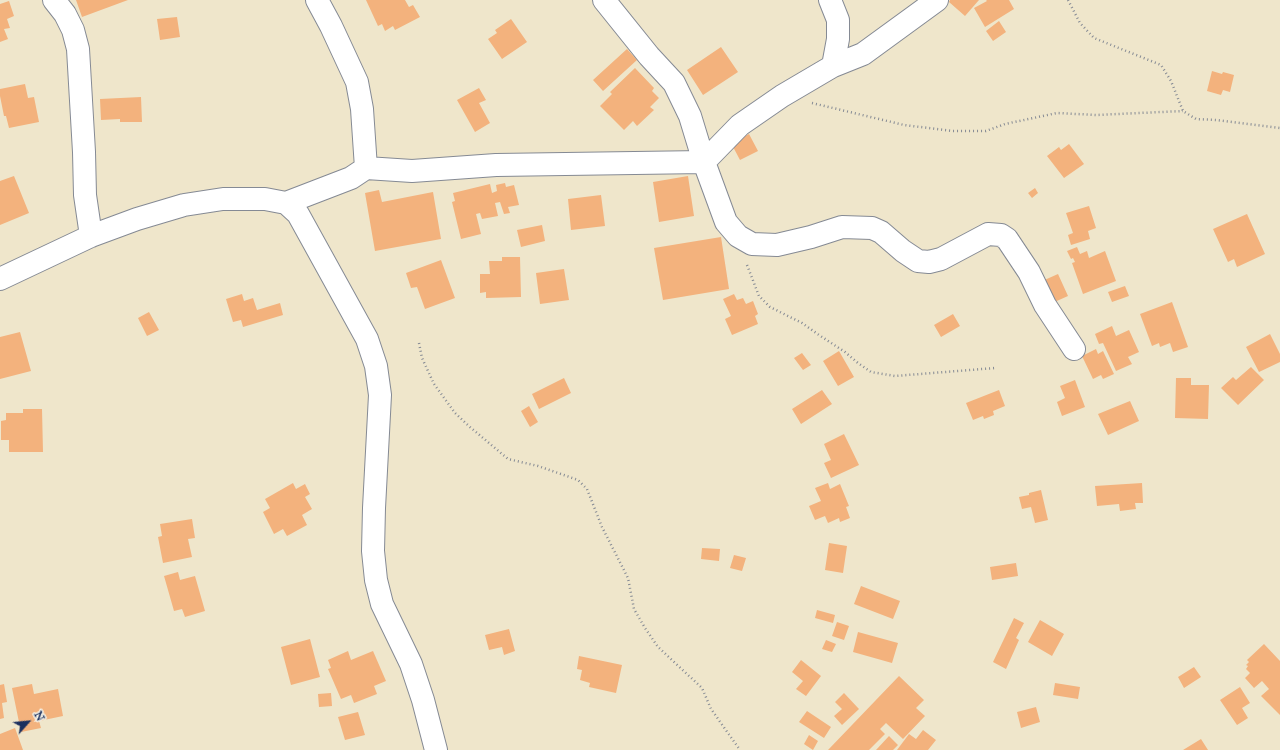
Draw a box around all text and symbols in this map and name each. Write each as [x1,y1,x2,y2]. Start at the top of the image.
north arrow [8,702,48,742]
text: N [31,709,47,723]

